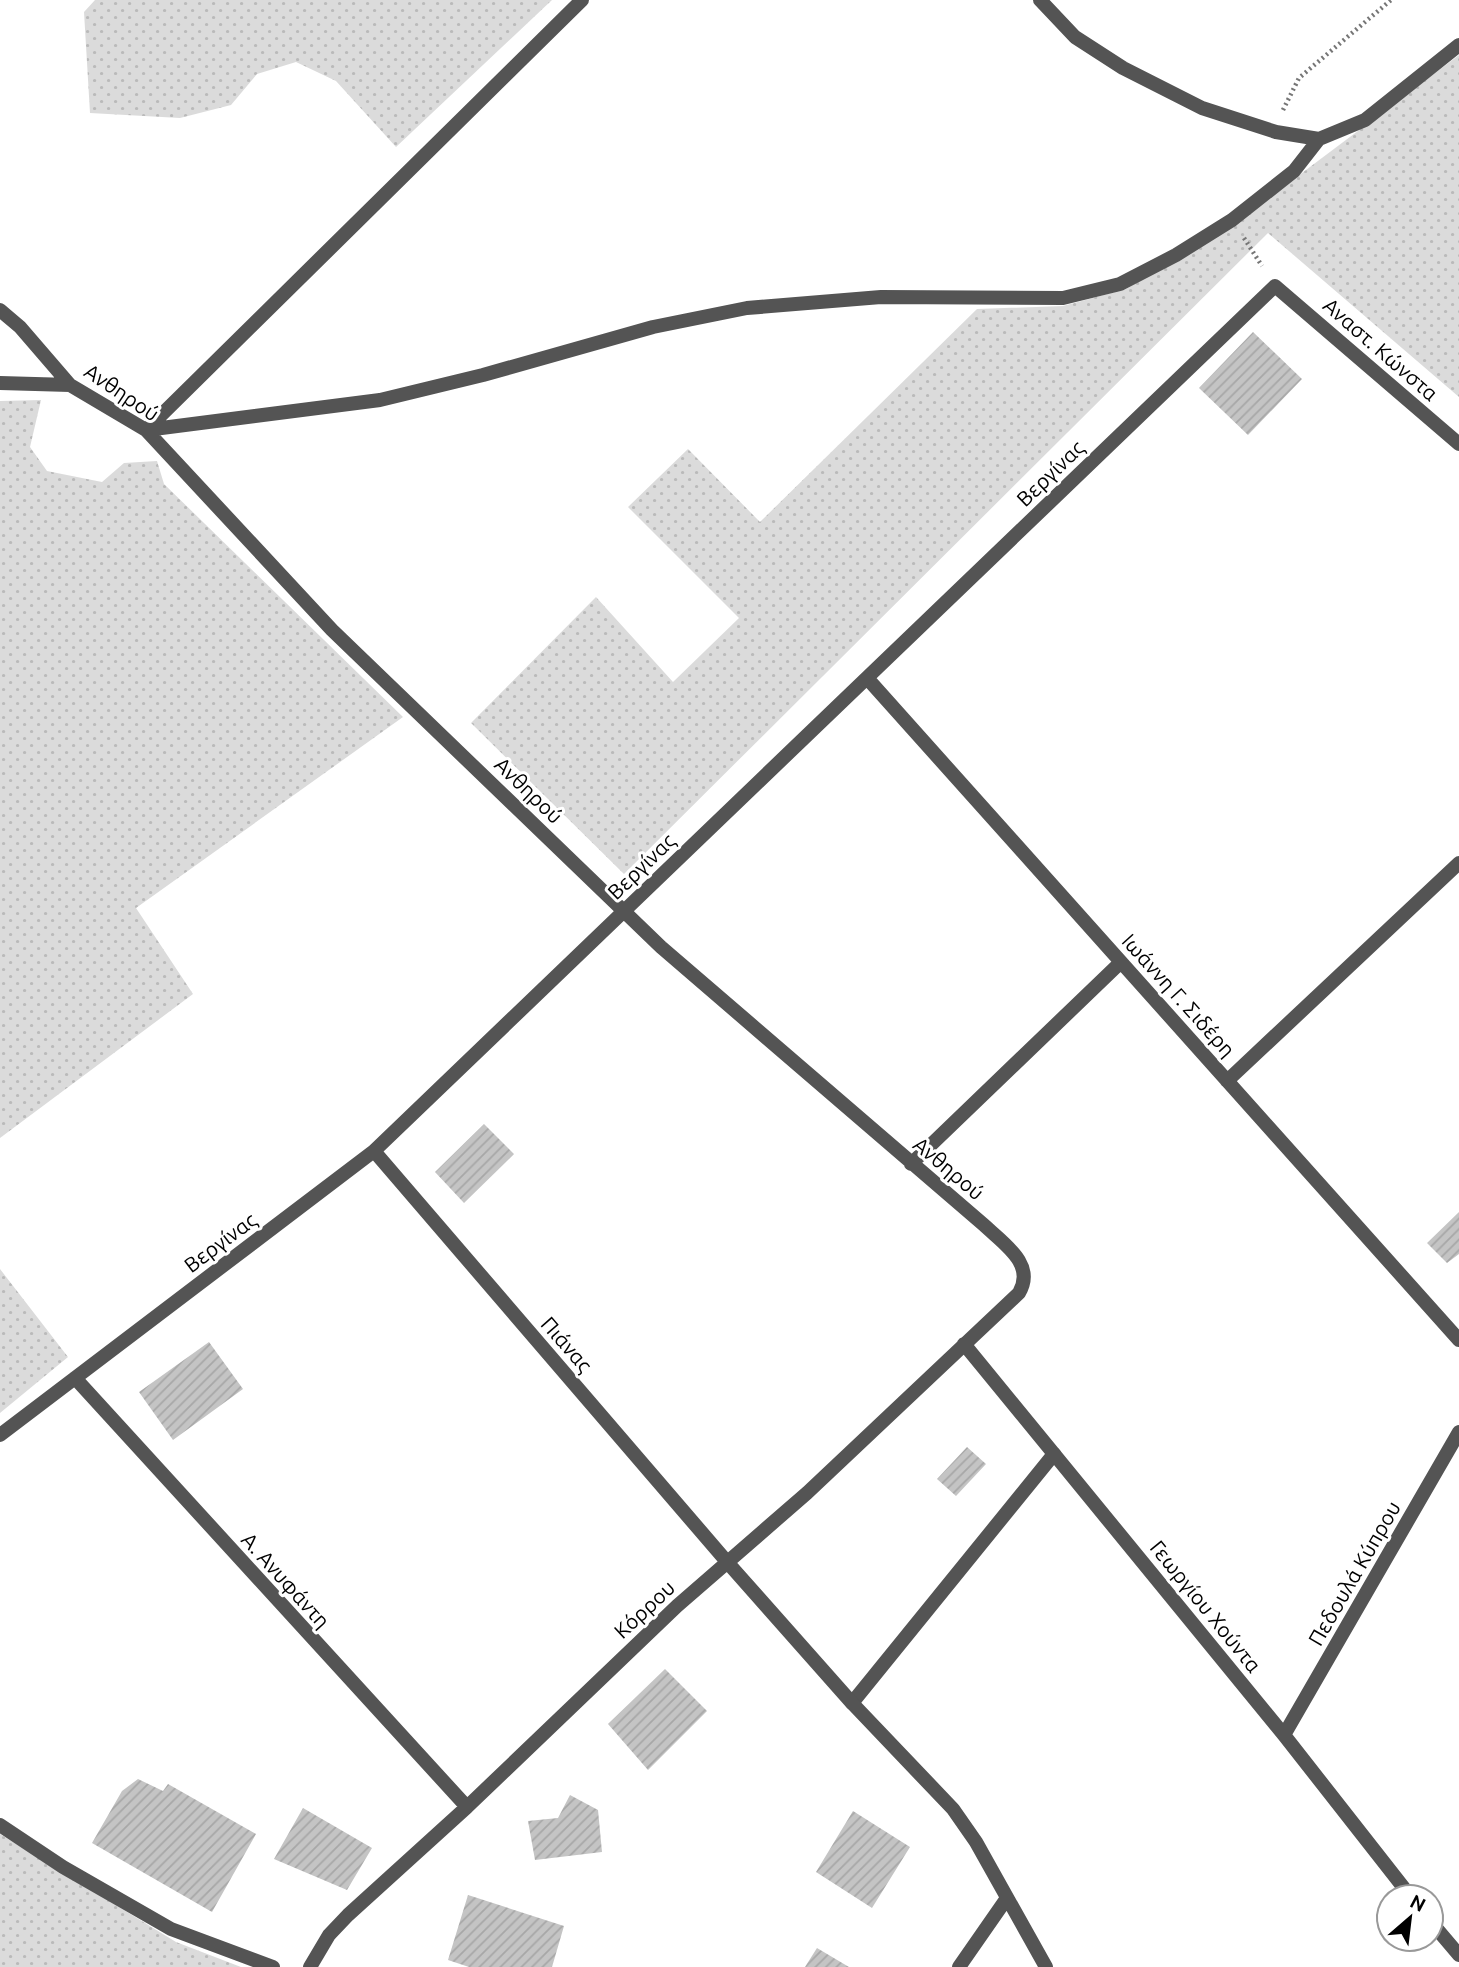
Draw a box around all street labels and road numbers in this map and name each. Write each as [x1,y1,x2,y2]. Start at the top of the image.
street label: Αναστ. Κώνστα [1319,293,1443,406]
street label: Ανθηρού [80,358,164,426]
street label: Βεργίνας [1011,435,1089,511]
street label: Ανθηρού [490,752,568,828]
street label: Βεργίνας [602,828,680,904]
street label: Ιωάννη Γ. Σιδέρη [1118,929,1240,1061]
street label: Ανθηρού [909,1132,989,1204]
street label: Βεργίνας [179,1207,261,1277]
street label: Πιάνας [537,1312,598,1377]
street label: Πεδουλά Κύπρου [1303,1497,1405,1649]
street label: Α. Ανυφάντη [237,1527,335,1633]
street label: Γεωργίου Χούντα [1146,1535,1267,1677]
street label: Κόρρου [609,1575,679,1643]

